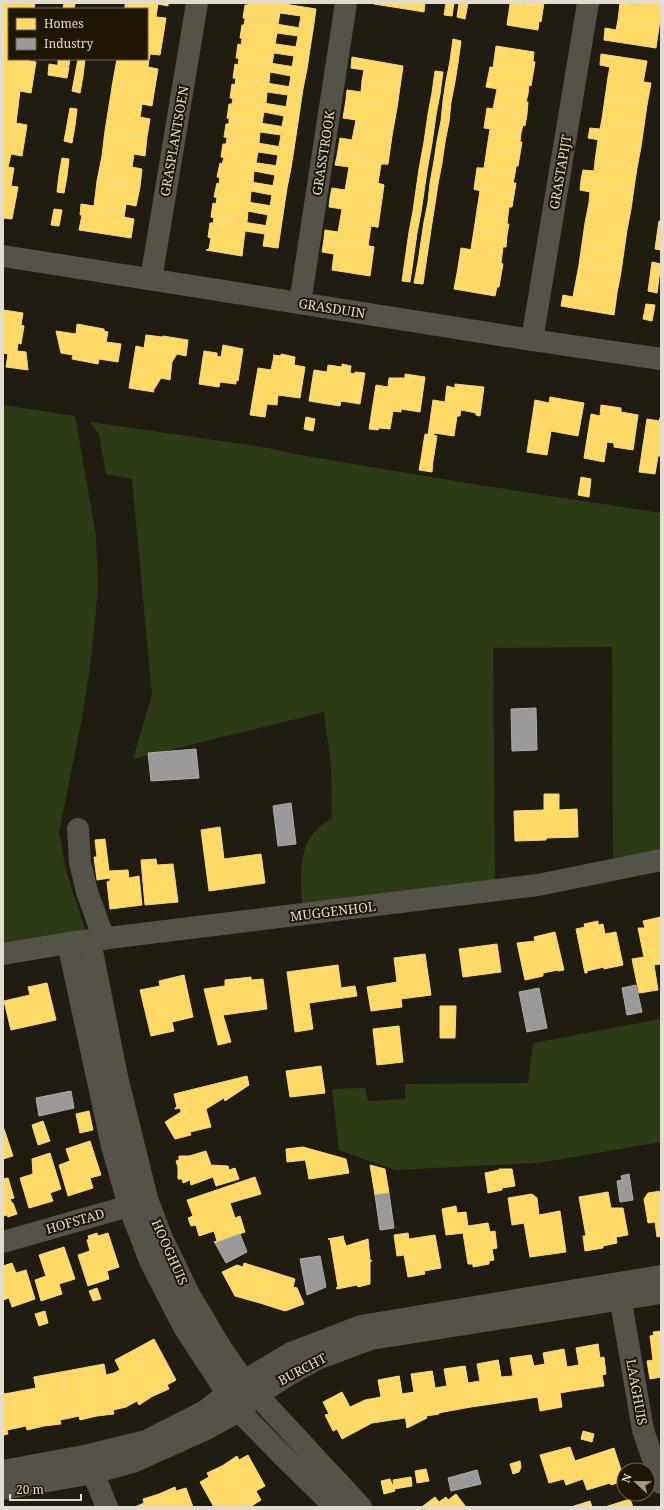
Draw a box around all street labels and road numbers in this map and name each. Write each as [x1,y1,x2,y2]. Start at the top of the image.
street label: GRASPLANTSOEN [155,84,193,198]
street label: GRASSTROOK [307,108,339,197]
street label: GRASTAPIJT [545,133,575,211]
street label: GRASDUIN [297,294,367,322]
street label: MUGGENHOL [289,897,377,925]
street label: HOFSTAD [44,1204,106,1238]
street label: HOOGHUIS [147,1216,193,1288]
street label: BURCHT [275,1349,329,1389]
street label: LAAGHUIS [622,1357,652,1427]

